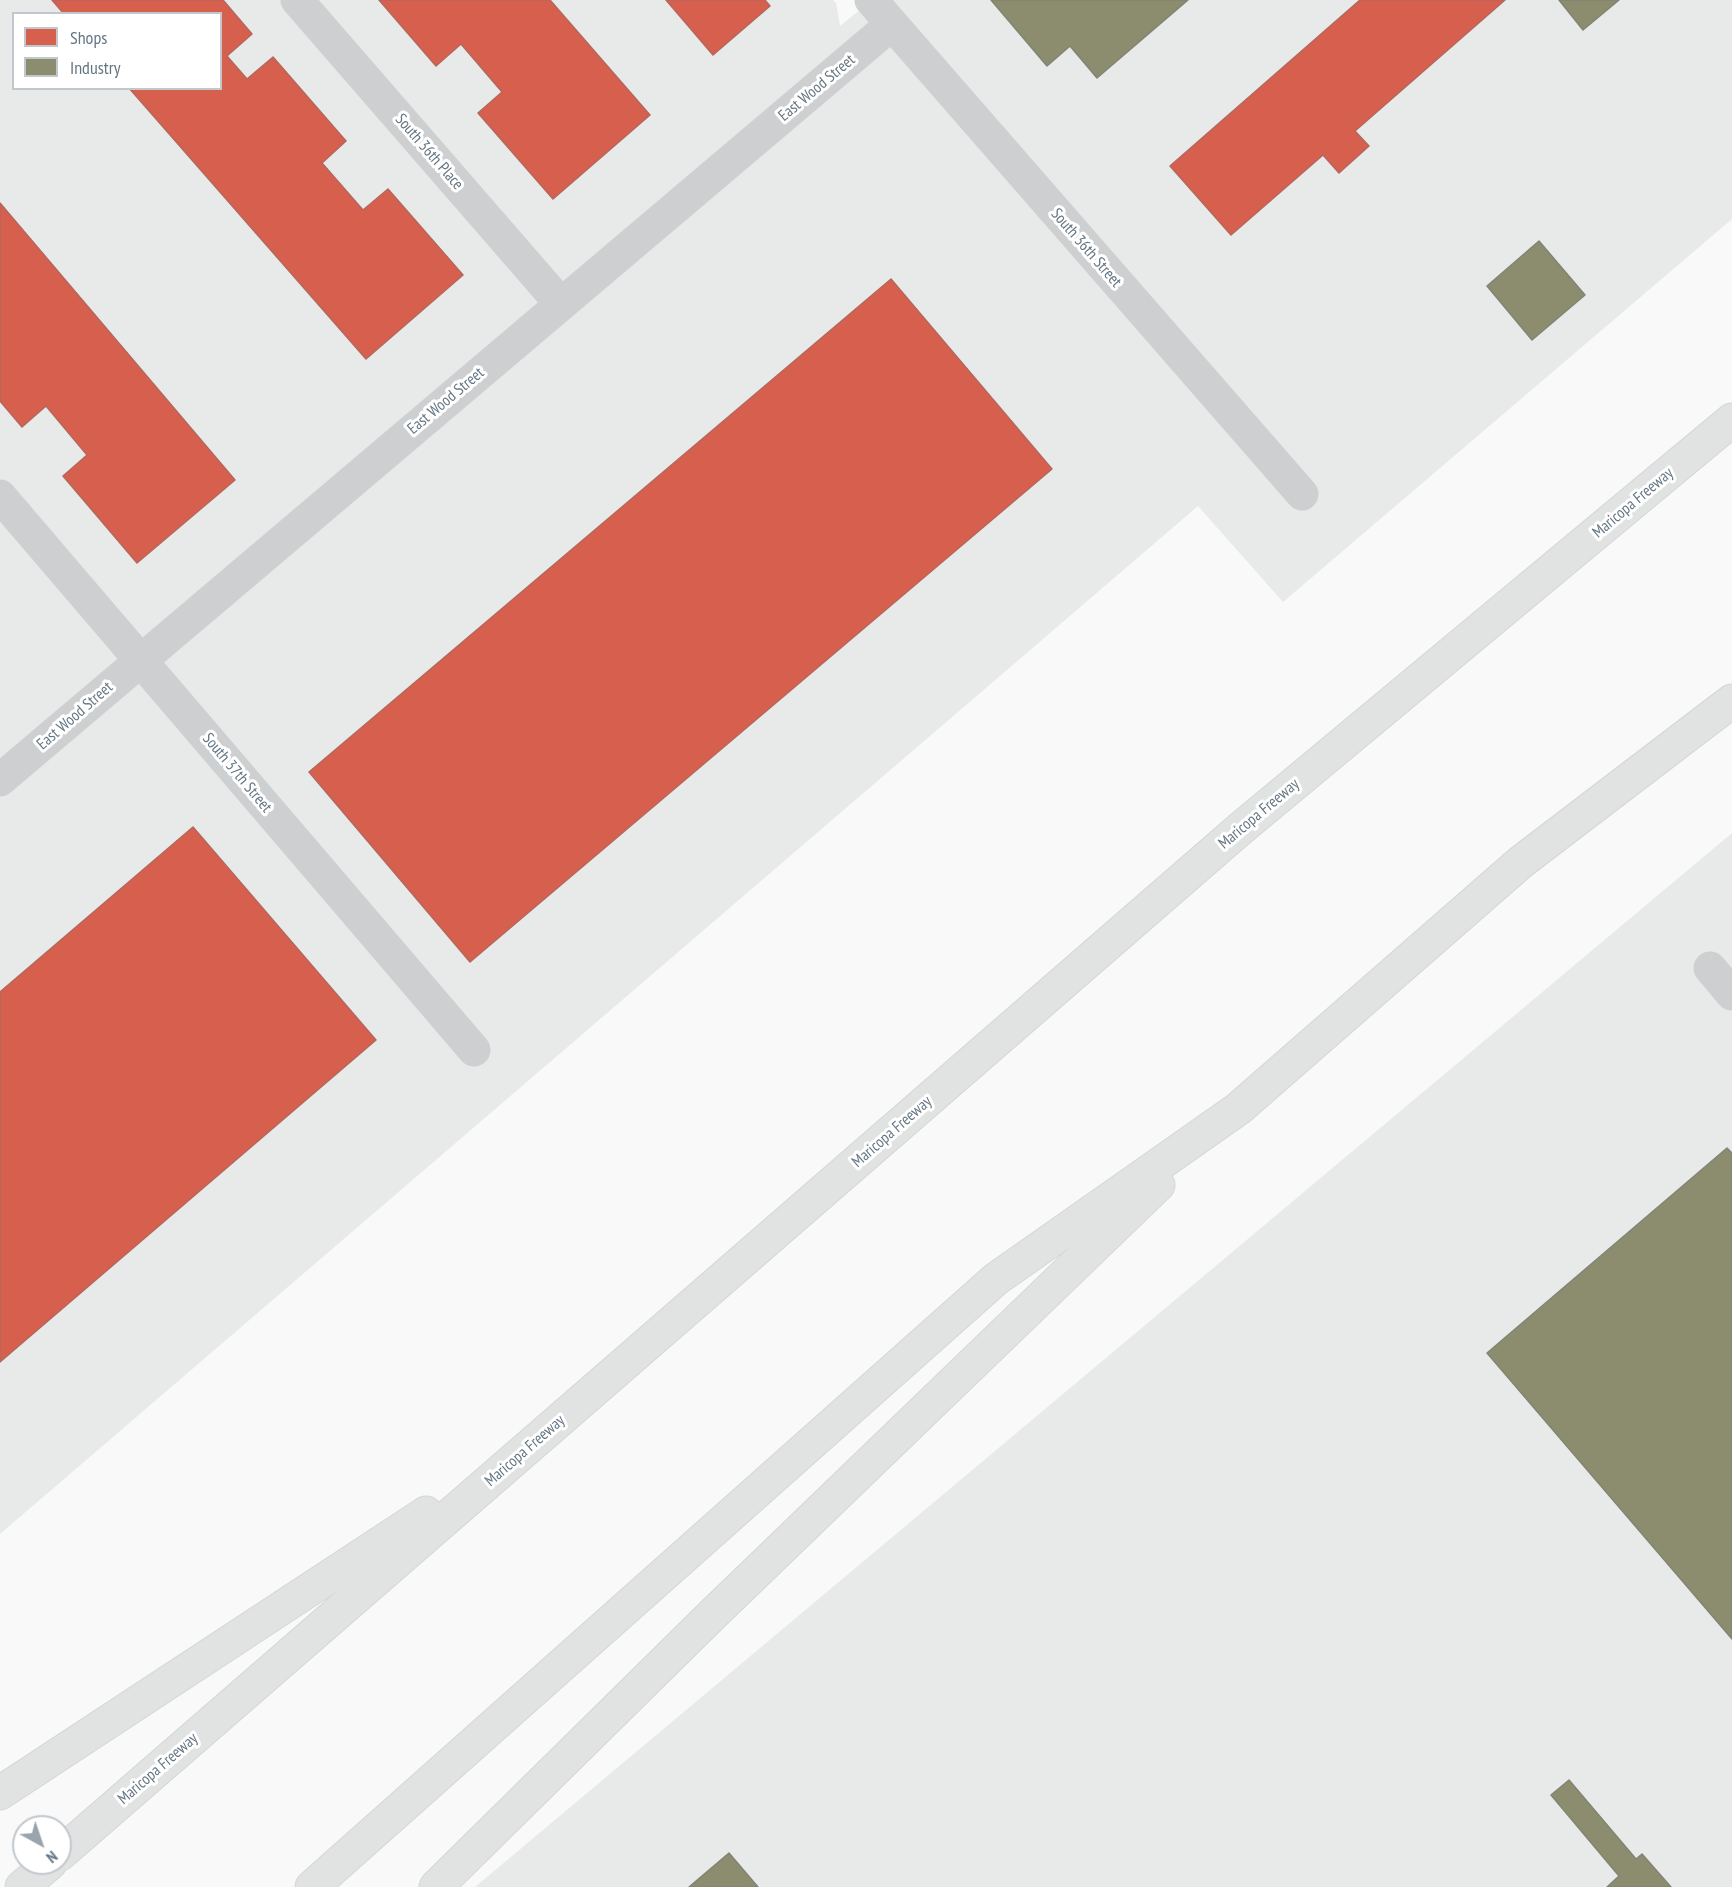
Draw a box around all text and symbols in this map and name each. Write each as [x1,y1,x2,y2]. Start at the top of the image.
legend [12,12,222,90]
text: Shops [70,26,107,49]
street label: East Wood Street [775,50,859,126]
text: Industry [70,56,120,79]
street label: South 36th Place [391,110,467,194]
street label: South 36th Street [1047,205,1125,291]
street label: East Wood Street [404,363,488,439]
street label: Maricopa Freeway [1589,464,1677,542]
street label: East Wood Street [33,678,117,754]
street label: South 37th Street [198,729,276,817]
street label: Maricopa Freeway [1215,775,1303,853]
street label: Maricopa Freeway [848,1092,936,1172]
street label: Maricopa Freeway [481,1411,569,1491]
street label: Maricopa Freeway [114,1729,202,1809]
north arrow [12,1815,72,1875]
text: N [43,1847,62,1868]

